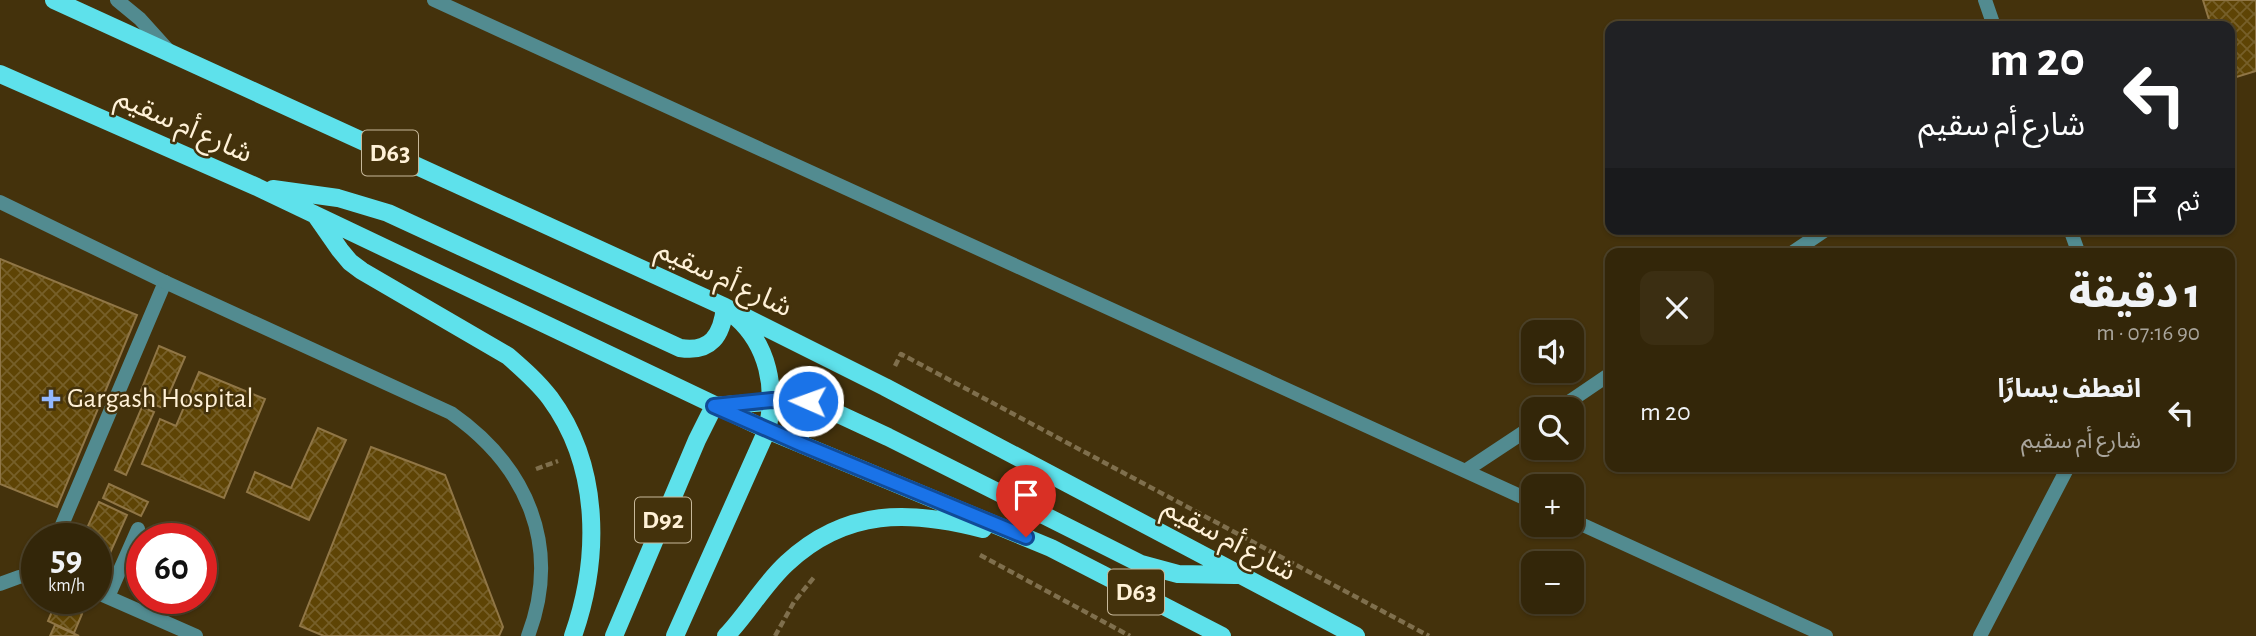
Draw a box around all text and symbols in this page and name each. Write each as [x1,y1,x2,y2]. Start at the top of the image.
text: 20 m [1989,36,2085,85]
icon: left [2109,49,2200,140]
street label: شارع أم سقيم [109,78,259,174]
text: شارع أم سقيم [1918,109,2085,141]
road number: D63 [362,130,418,176]
icon: arrive [2126,182,2164,220]
text: ثم [2178,189,2200,215]
street label: شارع أم سقيم [649,230,798,328]
button: close [1640,271,1714,345]
text: 1 دقيقة [2069,273,2200,315]
map controls [1521,320,1584,614]
button: sound [1521,320,1584,383]
text: 90 m · 07:16 [2096,322,2200,345]
position arrow [771,364,845,438]
text: انعطف يسارًا [1997,376,2141,402]
place label: Gargash Hospital [67,385,253,413]
marker: Gargash Hospital [41,389,61,409]
icon: left [2162,394,2200,432]
button: search [1521,397,1584,460]
text: 20 m [1640,399,1691,425]
text: شارع أم سقيم [2021,430,2141,453]
pin [996,465,1056,537]
button: + [1521,474,1584,537]
icon: arrive [1007,476,1045,514]
street label: شارع أم سقيم [1155,489,1303,592]
road number: D92 [635,498,691,542]
speed limit sign: 60 [126,523,217,614]
text: 59 [50,542,83,577]
button: − [1521,551,1584,614]
road number: D63 [1108,570,1164,614]
text: km/h [48,577,85,595]

